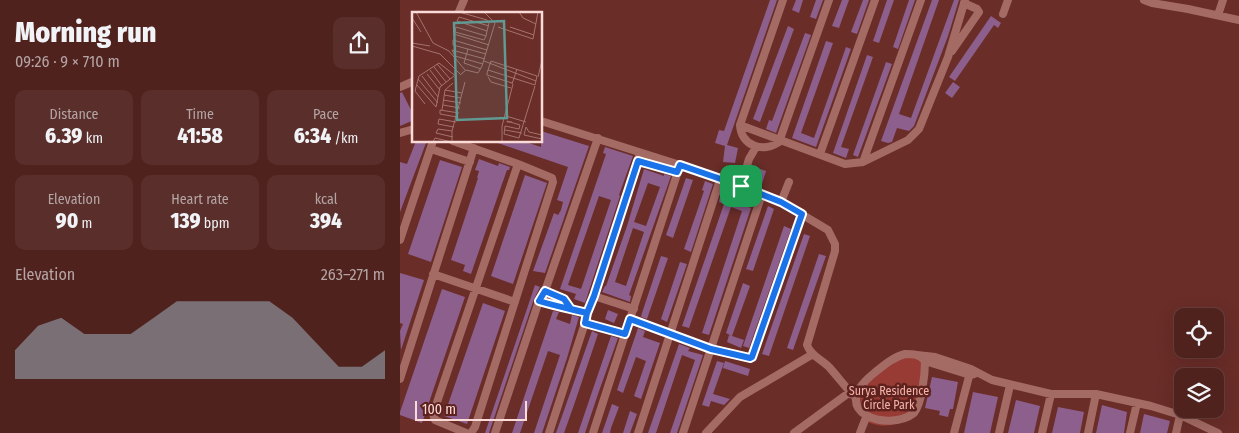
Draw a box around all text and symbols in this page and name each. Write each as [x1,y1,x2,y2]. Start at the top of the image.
inset map [412,12,542,142]
text: Morning run [15,16,156,49]
button: share [333,17,385,69]
text: 09:26 · 9 × 710 m [15,52,120,71]
text: Distance [50,106,99,123]
text: Time [186,106,214,123]
text: Pace [313,106,339,123]
text: 6.39 [45,123,82,149]
text: 41:58 [177,123,223,149]
text: 6:34 [294,123,331,149]
text: km [82,130,103,147]
text: /km [331,130,358,147]
pin [720,165,762,207]
icon: arrive [727,172,755,200]
text: Elevation [48,191,100,208]
text: Heart rate [171,191,229,208]
text: kcal [315,191,337,208]
text: 90 [56,208,78,234]
text: 139 [170,208,201,234]
text: 394 [310,208,342,234]
text: m [78,215,92,232]
text: bpm [201,215,230,232]
text: Elevation [15,265,75,284]
text: 263–271 m [321,265,385,284]
map controls [1174,308,1224,418]
button: locate [1174,308,1224,358]
button: layers [1174,368,1224,418]
park label: Surya Residence Circle Park [849,384,929,412]
scale bar [415,398,528,421]
text: 100 m [422,401,456,418]

